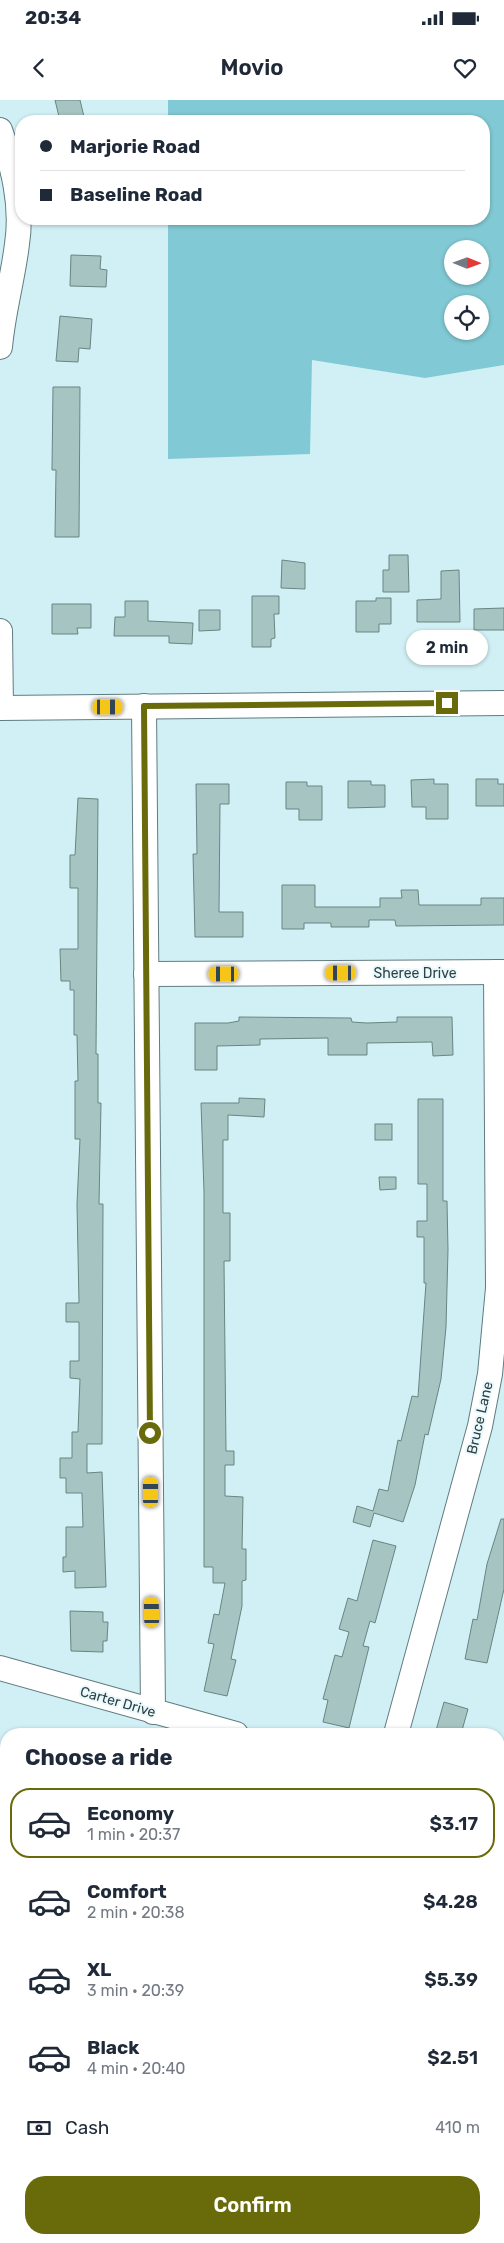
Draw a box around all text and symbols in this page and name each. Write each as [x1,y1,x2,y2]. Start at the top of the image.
text: 20:34 [25,6,81,29]
icon: back [25,54,53,82]
text: Movio [221,54,283,81]
icon: heart [451,54,479,82]
text: Marjorie Road [70,135,200,158]
text: Baseline Road [70,183,203,206]
north arrow [444,240,489,285]
map controls [444,240,489,340]
button: locate [444,295,489,340]
callout: 2 min [406,630,488,666]
text: 2 min [426,638,468,657]
route end [436,692,458,714]
car [93,700,123,715]
street label: Sheree Drive [373,965,457,982]
car [326,966,356,981]
car [209,967,239,982]
street label: Bruce Lane [463,1380,497,1456]
route start [139,1422,161,1444]
car [143,1477,158,1507]
car [144,1597,159,1627]
street label: Carter Drive [78,1683,158,1721]
text: Choose a ride [25,1744,172,1771]
icon: car [27,1801,72,1846]
text: Economy [87,1802,174,1825]
text: $3.17 [430,1812,478,1835]
text: 1 min · 20:37 [87,1825,180,1844]
icon: car [27,1879,72,1924]
text: Comfort [87,1880,167,1903]
text: $4.28 [423,1890,478,1913]
text: 2 min · 20:38 [87,1903,185,1922]
icon: car [27,1957,72,2002]
text: XL [87,1958,111,1981]
text: $5.39 [424,1968,478,1991]
text: 3 min · 20:39 [87,1981,184,2000]
icon: car [27,2035,72,2080]
text: Black [87,2036,139,2059]
text: $2.51 [427,2046,478,2069]
text: 4 min · 20:40 [87,2059,186,2078]
icon: cash [25,2114,53,2142]
text: Cash [65,2116,109,2139]
text: 410 m [435,2118,480,2137]
button: Confirm [25,2176,480,2234]

